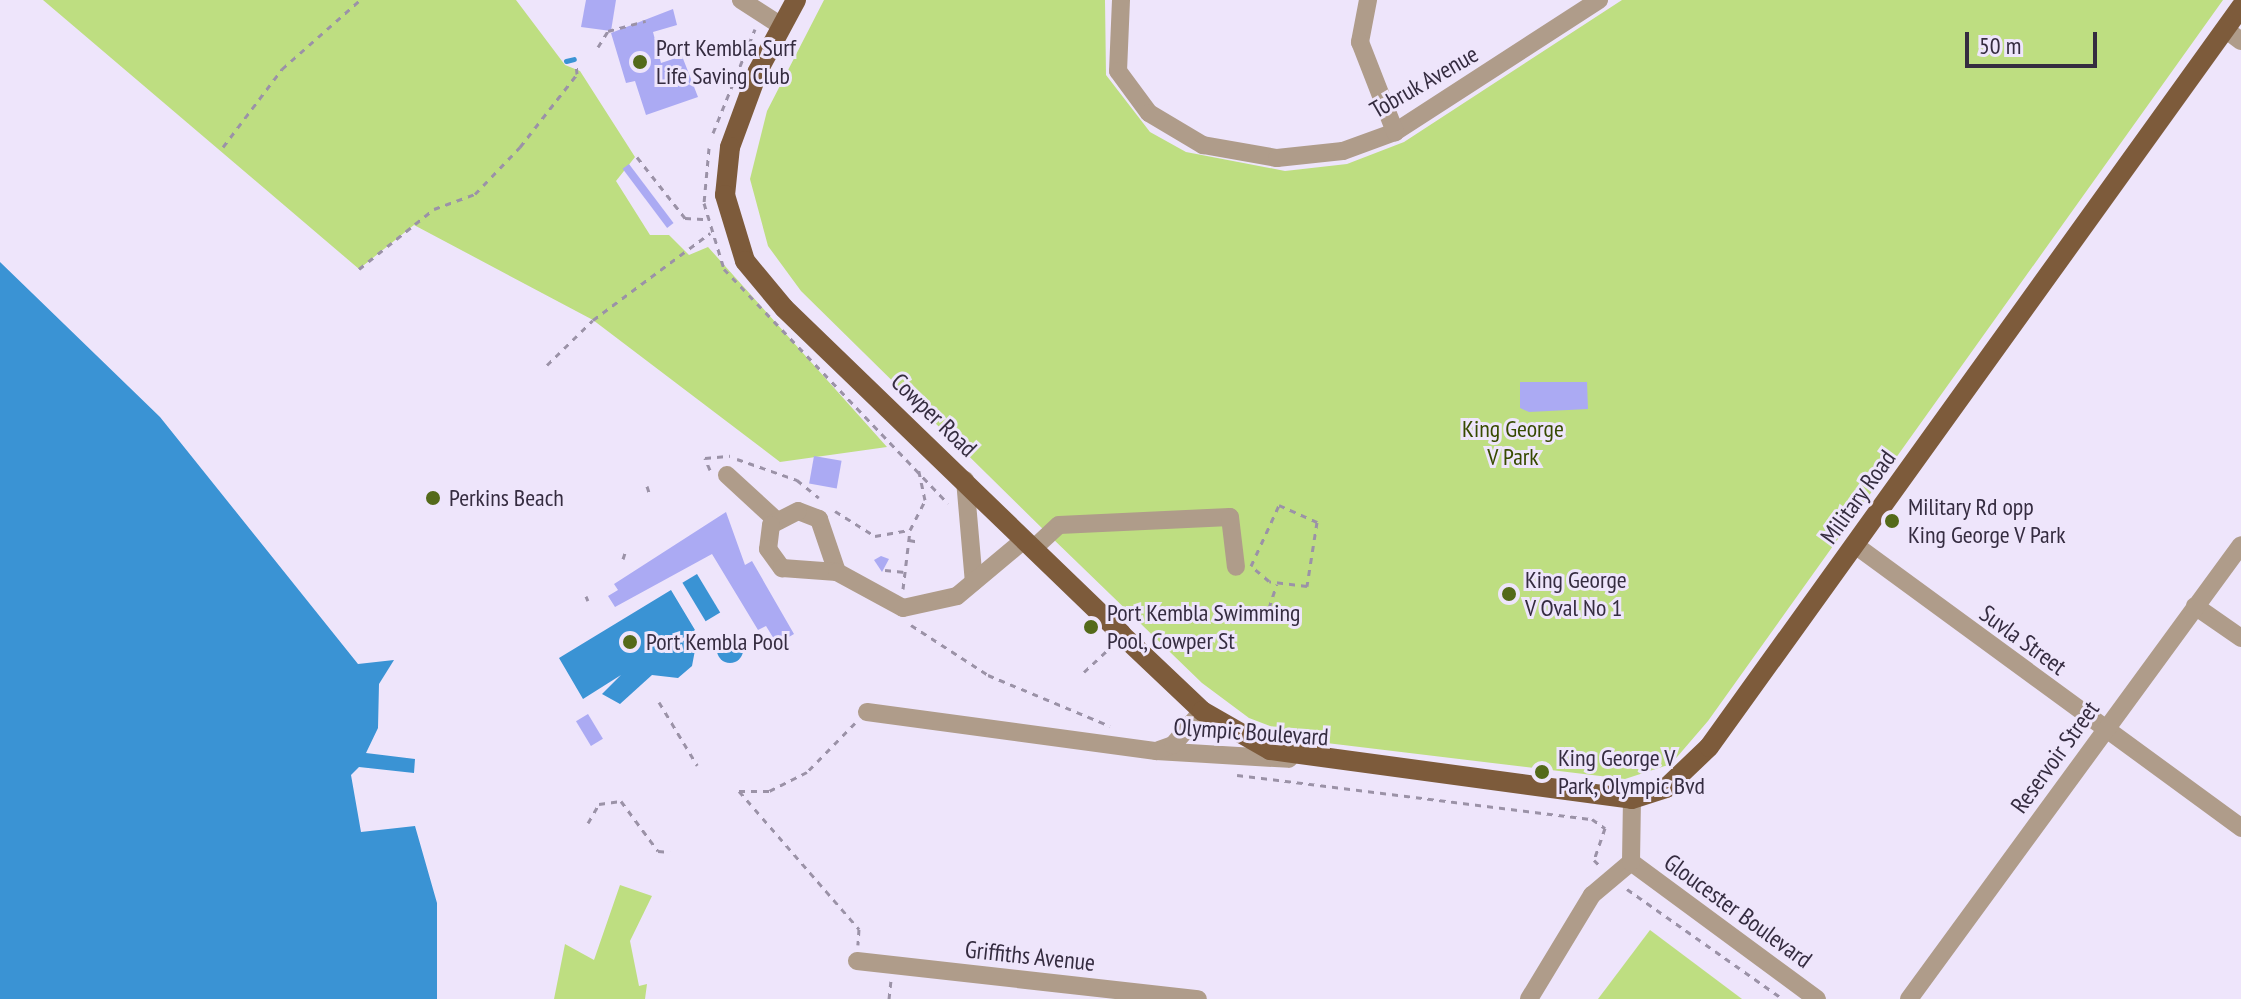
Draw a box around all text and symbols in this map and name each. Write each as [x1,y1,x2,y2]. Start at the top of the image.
scale bar [1969,16,2101,66]
text: 50 m [1979,30,2021,61]
place label: Port Kembla Surf Life Saving Club [656,34,796,90]
street label: Tobruk Avenue [1364,39,1484,125]
marker: Port Kembla Surf Life Saving Club [631,53,649,71]
street label: Cowper Road [885,367,983,463]
park label: King George V Park [1462,415,1564,471]
street label: Military Road [1814,444,1902,550]
place label: Perkins Beach [449,484,564,512]
marker: Perkins Beach [424,489,442,507]
place label: Military Rd opp King George V Park [1908,493,2067,549]
marker: Military Rd opp King George V Park [1883,512,1901,530]
place label: King George V Oval No 1 [1525,566,1627,622]
marker: King George V Oval No 1 [1500,585,1518,603]
place label: Port Kembla Swimming Pool, Cowper St [1107,599,1300,655]
street label: Suvla Street [1974,599,2072,681]
marker: Port Kembla Swimming Pool, Cowper St [1082,618,1100,636]
place label: Port Kembla Pool [646,628,789,656]
marker: Port Kembla Pool [621,633,639,651]
street label: Reservoir Street [2005,695,2105,819]
street label: Olympic Boulevard [1172,712,1330,752]
place label: King George V Park, Olympic Bvd [1558,744,1707,800]
marker: King George V Park, Olympic Bvd [1533,763,1551,781]
street label: Gloucester Boulevard [1659,848,1817,974]
street label: Griffiths Avenue [963,935,1097,977]

